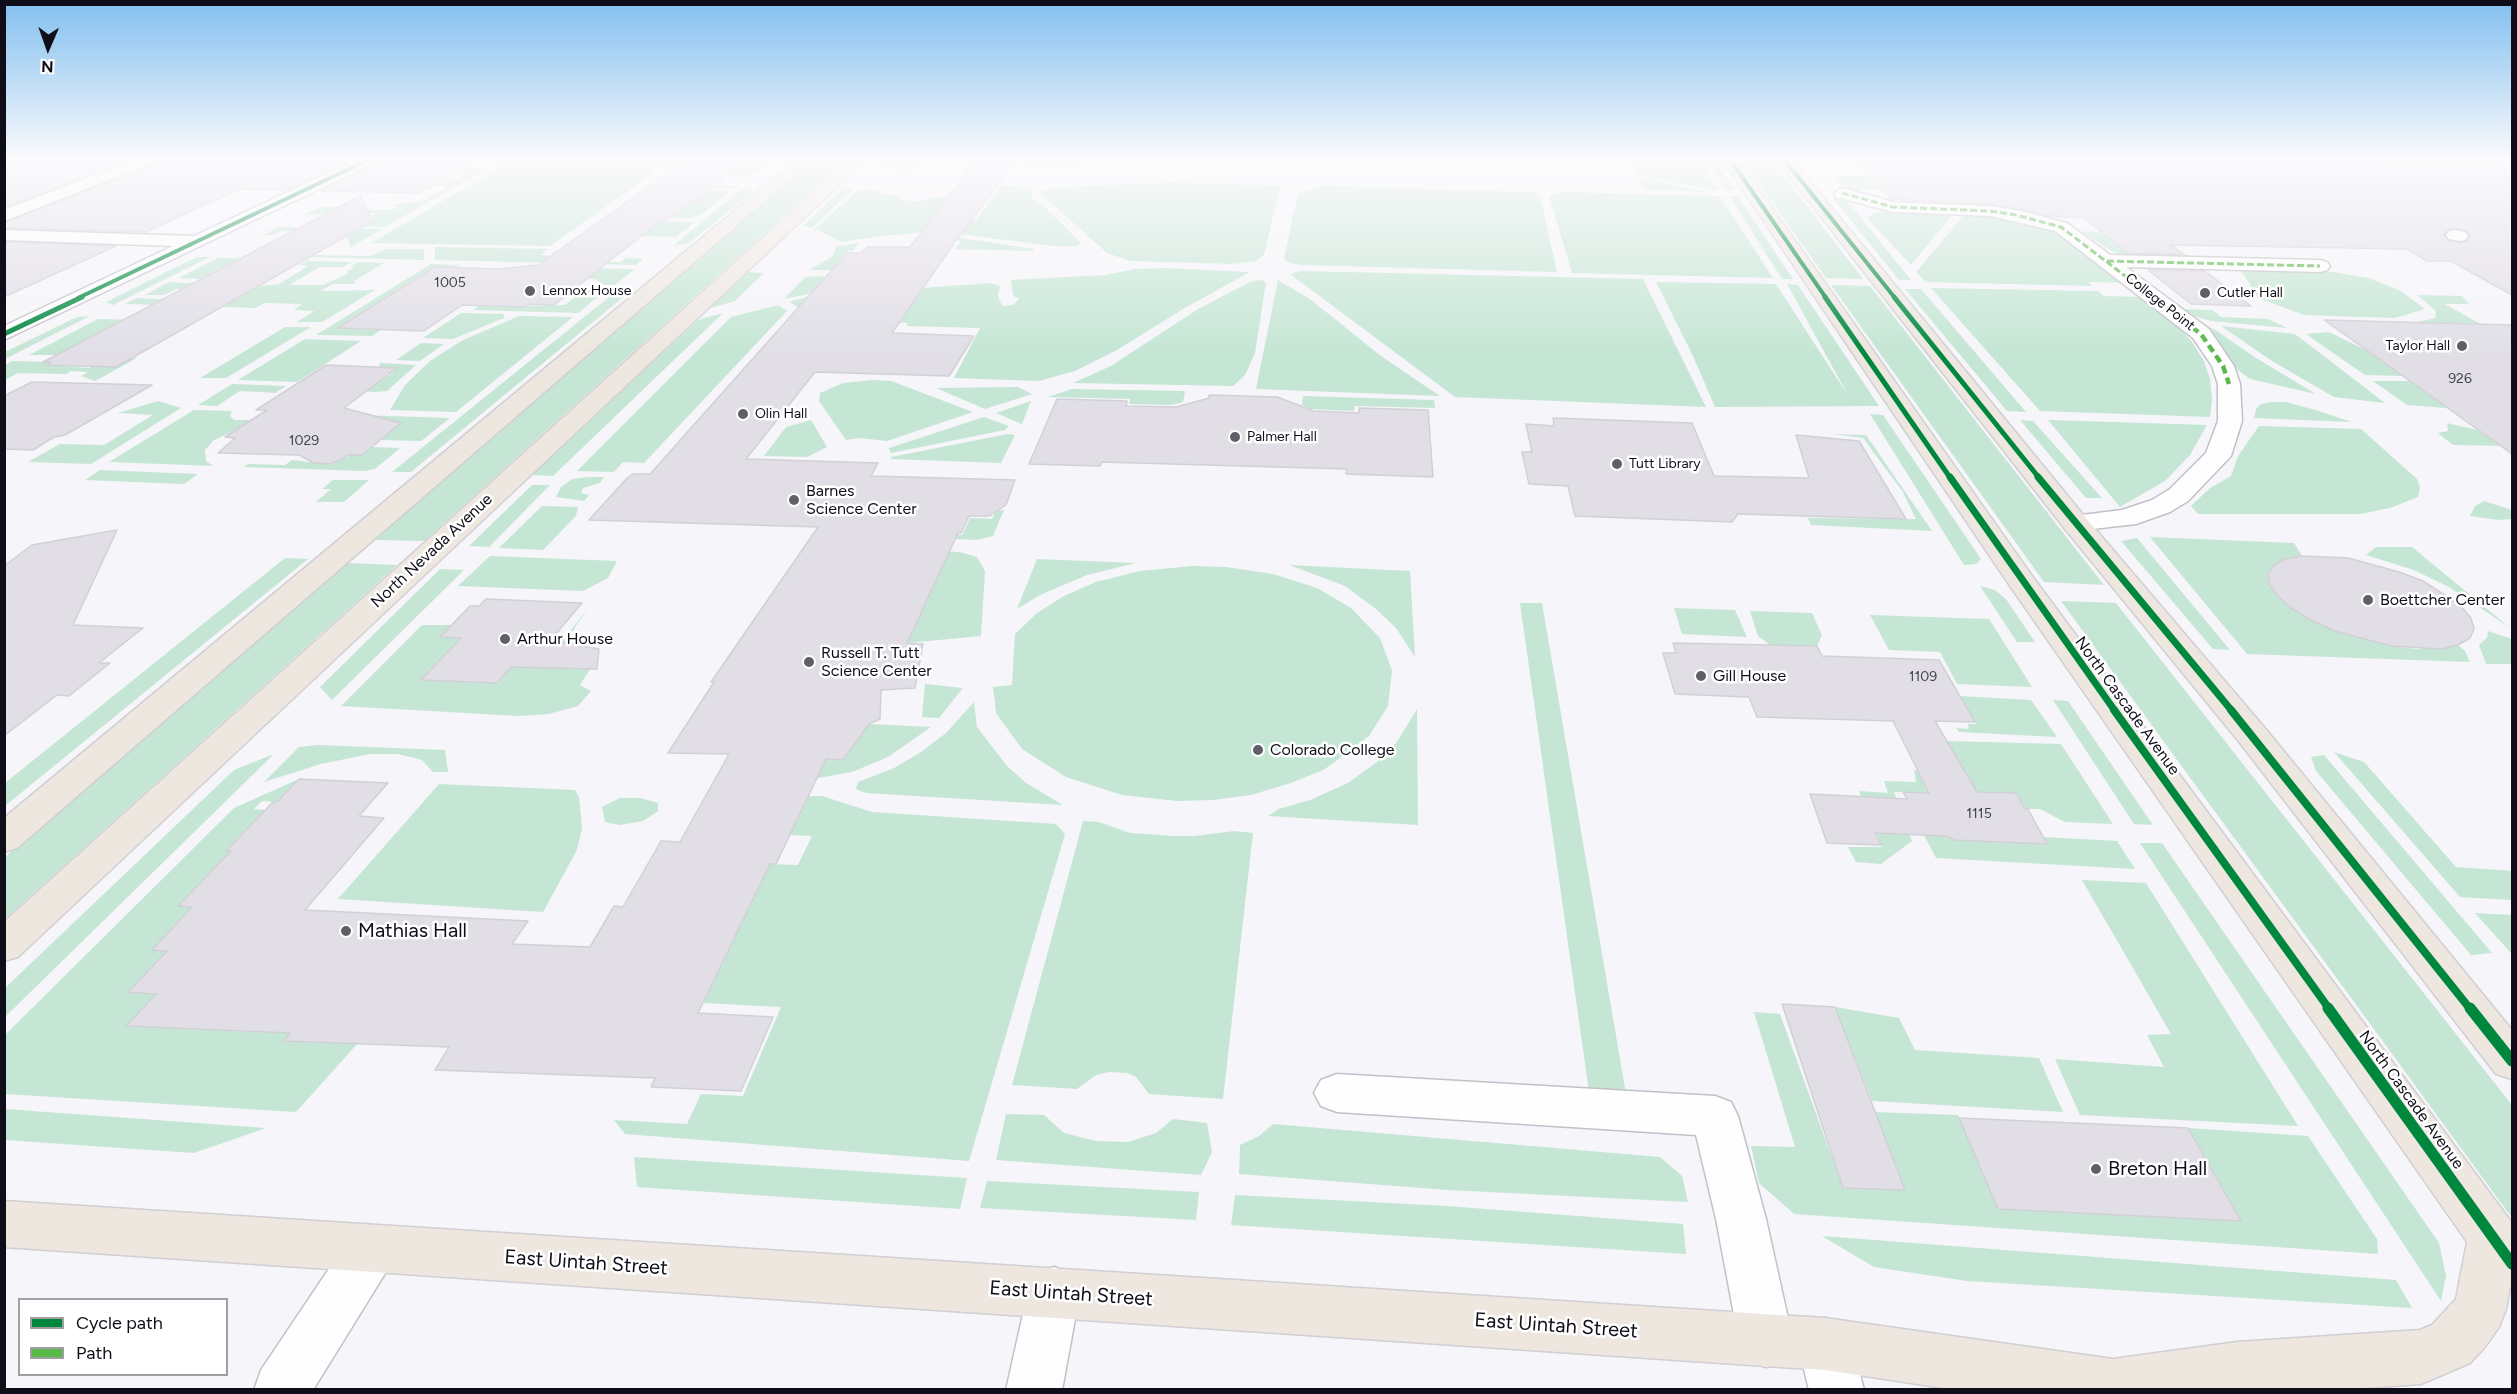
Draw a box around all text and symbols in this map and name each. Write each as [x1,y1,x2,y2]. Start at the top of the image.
north arrow [18,18,78,78]
text: N [41,57,54,76]
street label: College Point [2122,270,2198,334]
house number: 1005 [434,275,466,291]
place label: Lennox House [542,283,631,299]
marker: Lennox House [523,284,537,298]
place label: Cutler Hall [2217,285,2283,301]
marker: Cutler Hall [2198,286,2212,300]
place label: Taylor Hall [2386,338,2450,354]
marker: Taylor Hall [2455,339,2469,353]
house number: 926 [2448,371,2472,387]
place label: Olin Hall [755,406,807,422]
marker: Olin Hall [736,407,750,421]
place label: Palmer Hall [1247,429,1317,445]
marker: Palmer Hall [1228,430,1242,444]
house number: 1029 [289,433,319,449]
place label: Tutt Library [1629,456,1701,472]
marker: Tutt Library [1610,457,1624,471]
place label: Barnes Science Center [806,481,917,519]
street label: North Nevada Avenue [367,490,497,612]
marker: Barnes Science Center [787,493,801,507]
place label: Boettcher Center [2380,590,2505,610]
marker: Boettcher Center [2361,593,2375,607]
place label: Arthur House [517,629,613,649]
marker: Arthur House [498,632,512,646]
street label: North Cascade Avenue [2070,633,2184,779]
place label: Russell T. Tutt Science Center [821,643,932,681]
marker: Russell T. Tutt Science Center [802,655,816,669]
place label: Gill House [1713,666,1786,686]
marker: Gill House [1694,669,1708,683]
house number: 1109 [1909,669,1937,685]
place label: Colorado College [1270,740,1395,760]
marker: Colorado College [1251,743,1265,757]
house number: 1115 [1966,806,1992,822]
place label: Mathias Hall [358,919,467,943]
marker: Mathias Hall [339,924,353,938]
street label: North Cascade Avenue [2354,1027,2468,1173]
place label: Breton Hall [2108,1157,2207,1181]
marker: Breton Hall [2089,1162,2103,1176]
street label: East Uintah Street [504,1245,668,1281]
street label: East Uintah Street [989,1276,1153,1312]
legend [18,1298,228,1376]
street label: East Uintah Street [1474,1308,1638,1344]
text: Cycle path [76,1312,163,1334]
text: Path [76,1342,112,1364]

